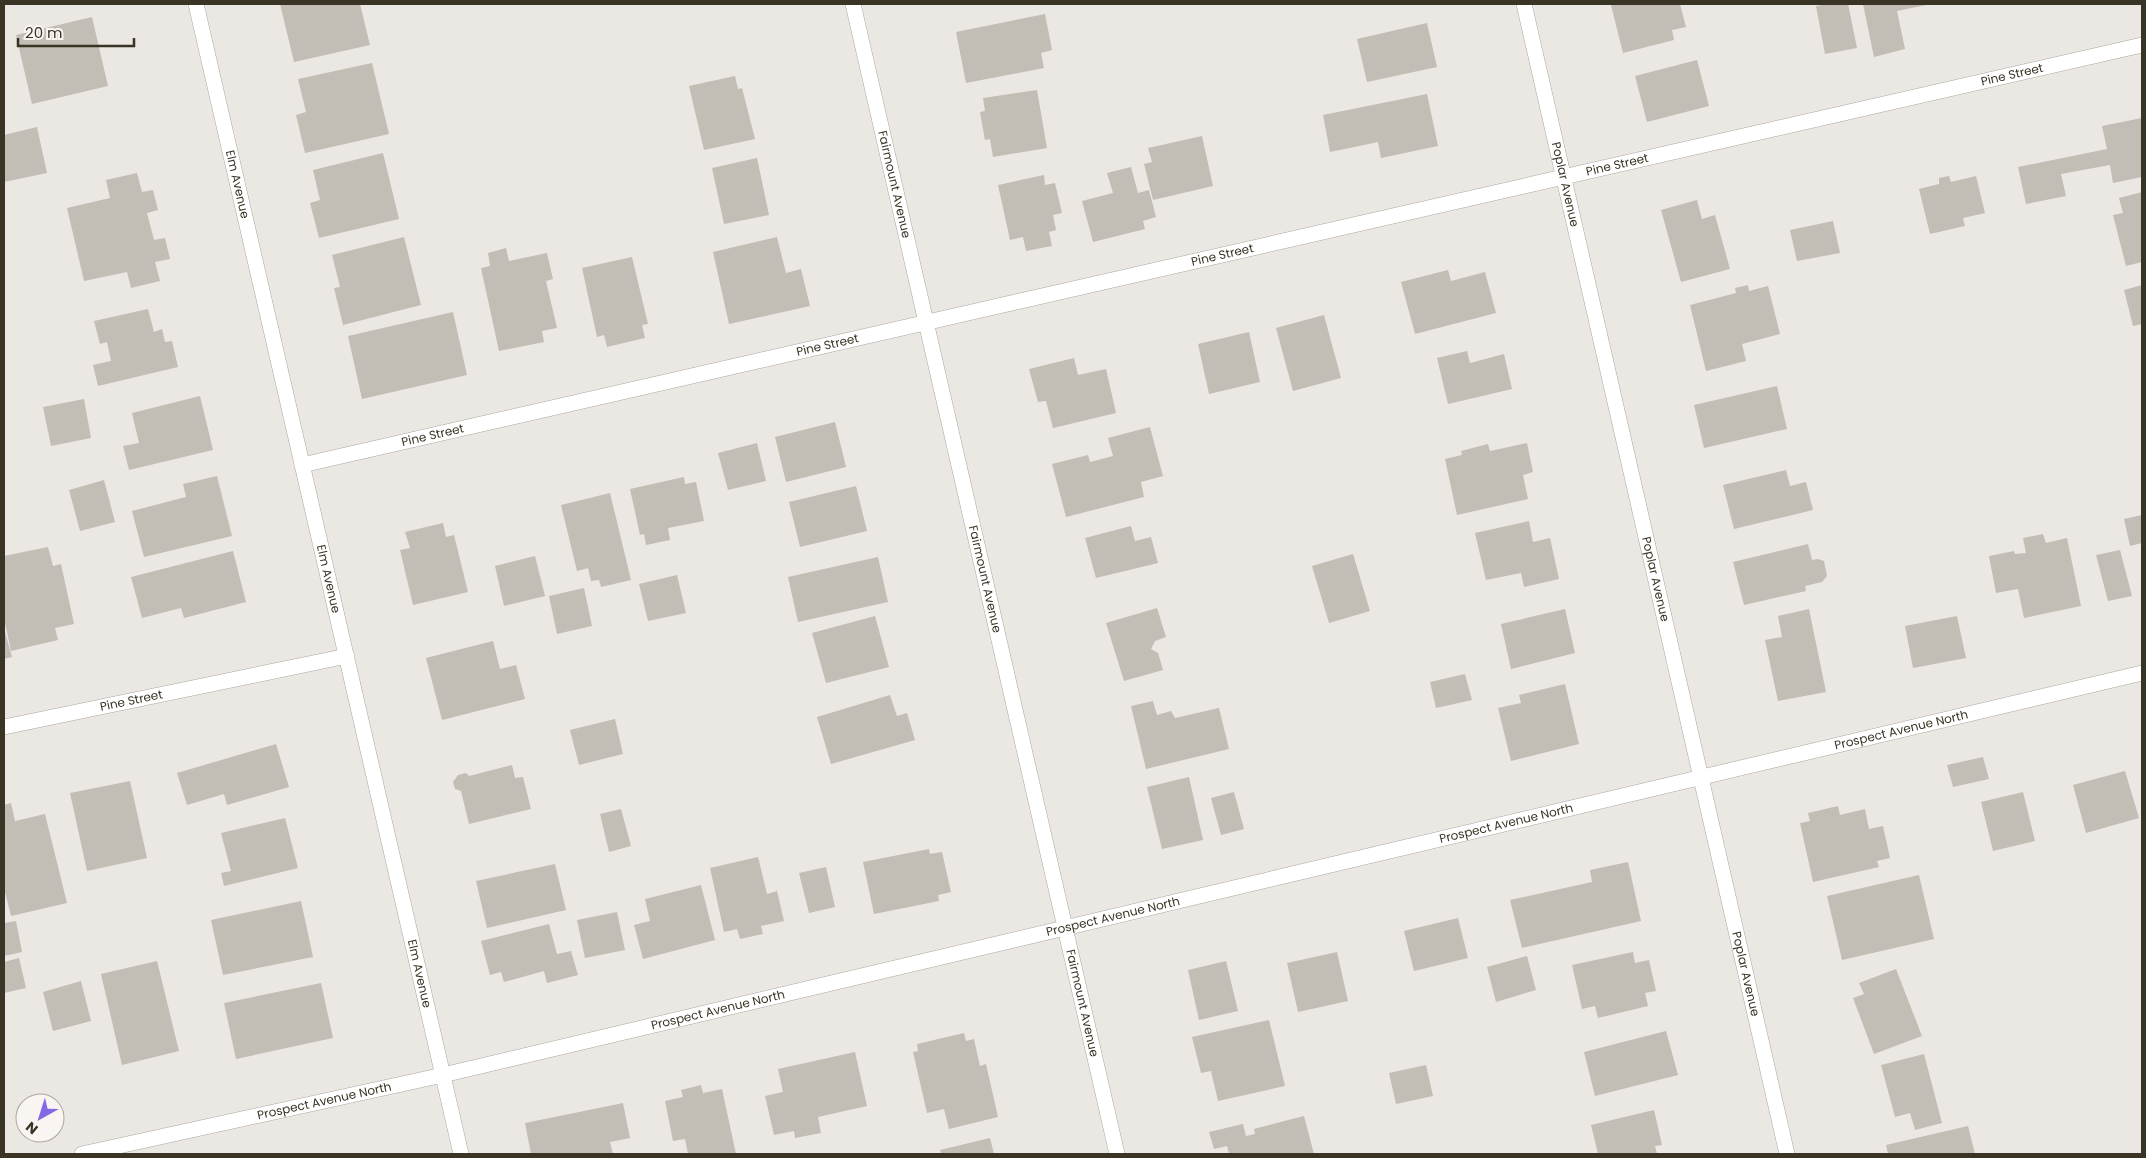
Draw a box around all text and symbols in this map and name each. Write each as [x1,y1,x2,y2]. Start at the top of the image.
scale bar [18,15,134,47]
text: 20 m [25,22,63,43]
street label: Pine Street [1979,59,2045,90]
street label: Fairmount Avenue [874,129,915,240]
street label: Poplar Avenue [1548,140,1584,228]
street label: Elm Avenue [222,148,254,220]
street label: Pine Street [1584,149,1650,180]
street label: Pine Street [1189,239,1255,270]
street label: Pine Street [795,329,860,360]
street label: Pine Street [400,419,465,450]
street label: Fairmount Avenue [965,524,1006,634]
street label: Poplar Avenue [1638,535,1674,623]
street label: Elm Avenue [313,543,345,615]
street label: Pine Street [98,685,164,715]
street label: Prospect Avenue North [1833,705,1970,754]
street label: Prospect Avenue North [1437,799,1575,847]
street label: Prospect Avenue North [1044,892,1181,940]
street label: Poplar Avenue [1728,930,1764,1018]
street label: Elm Avenue [404,938,436,1009]
street label: Fairmount Avenue [1062,948,1103,1058]
street label: Prospect Avenue North [649,985,786,1034]
street label: Prospect Avenue North [255,1078,393,1123]
north arrow [15,1093,65,1143]
text: N [21,1117,42,1139]

